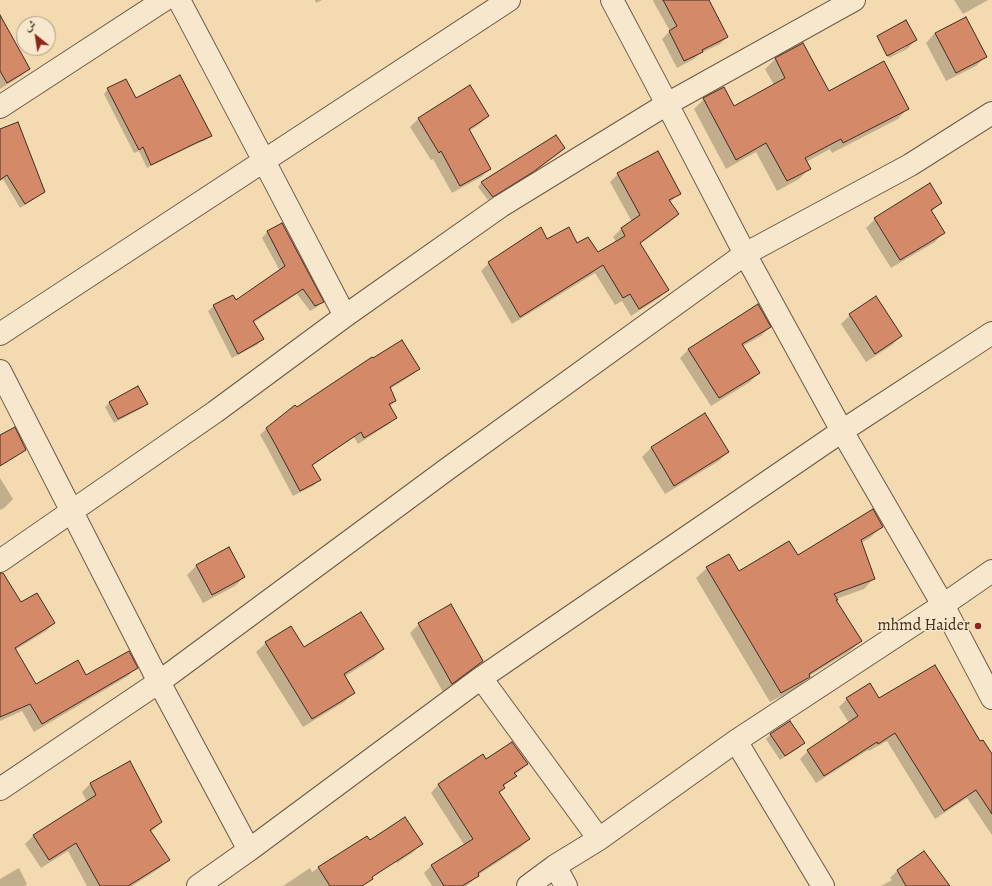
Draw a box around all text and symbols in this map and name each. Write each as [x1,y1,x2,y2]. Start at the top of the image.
north arrow [16,16,56,56]
text: ش [22,17,39,35]
place label: mhmd Haider [877,616,970,636]
marker: mhmd Haider [973,621,983,631]

